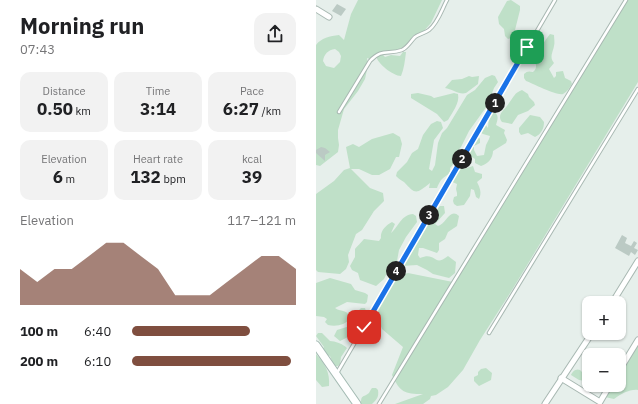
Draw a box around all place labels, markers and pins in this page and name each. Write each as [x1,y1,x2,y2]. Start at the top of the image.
pin [510,30,544,64]
pin: 1 [485,93,505,113]
pin: 2 [452,149,472,169]
pin: 3 [419,205,439,225]
pin: 4 [386,261,406,281]
pin [347,310,381,344]

